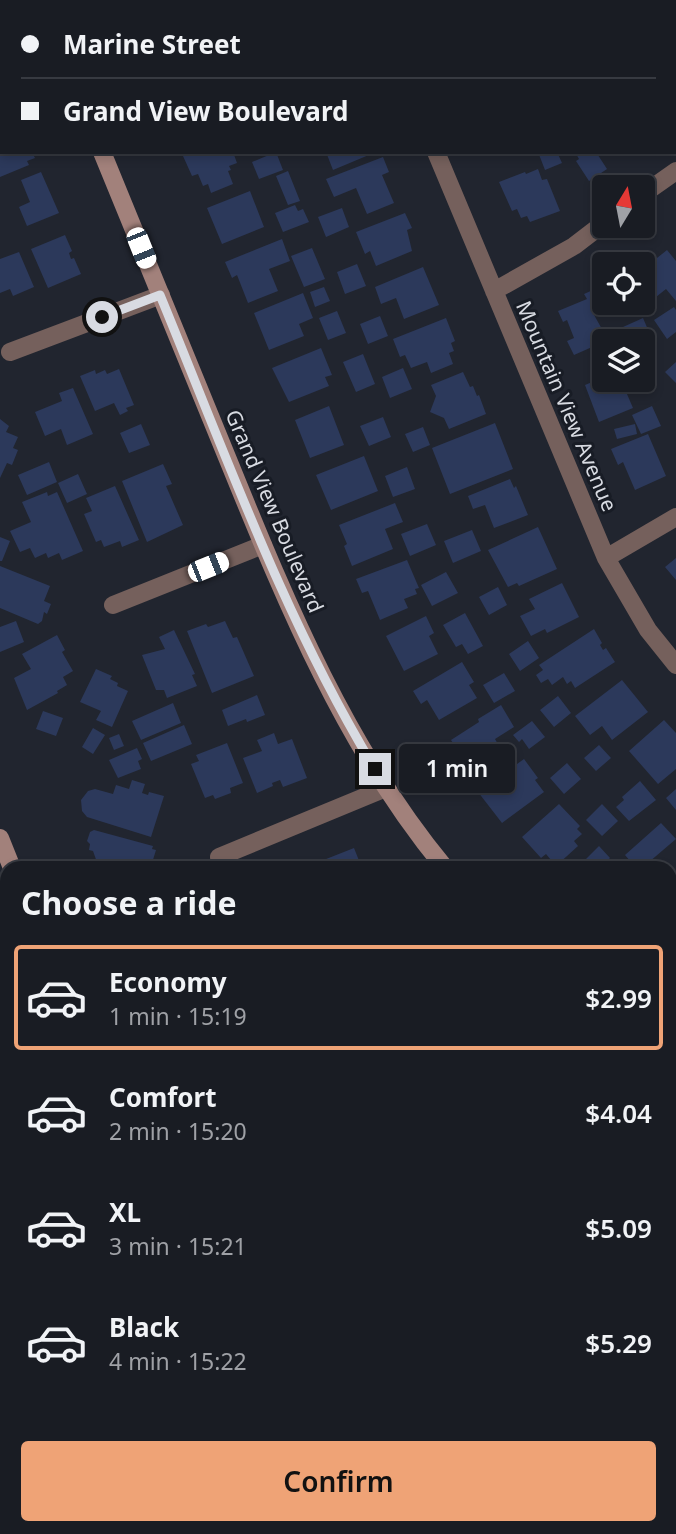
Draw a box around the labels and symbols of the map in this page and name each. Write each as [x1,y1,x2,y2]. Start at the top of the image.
north arrow [592,175,654,238]
car [124,225,159,271]
street label: Mountain View Avenue [510,296,624,516]
route start [86,301,118,333]
street label: Grand View Boulevard [220,405,330,617]
car [185,549,232,585]
callout: 1 min [400,744,515,794]
route end [359,753,391,785]

